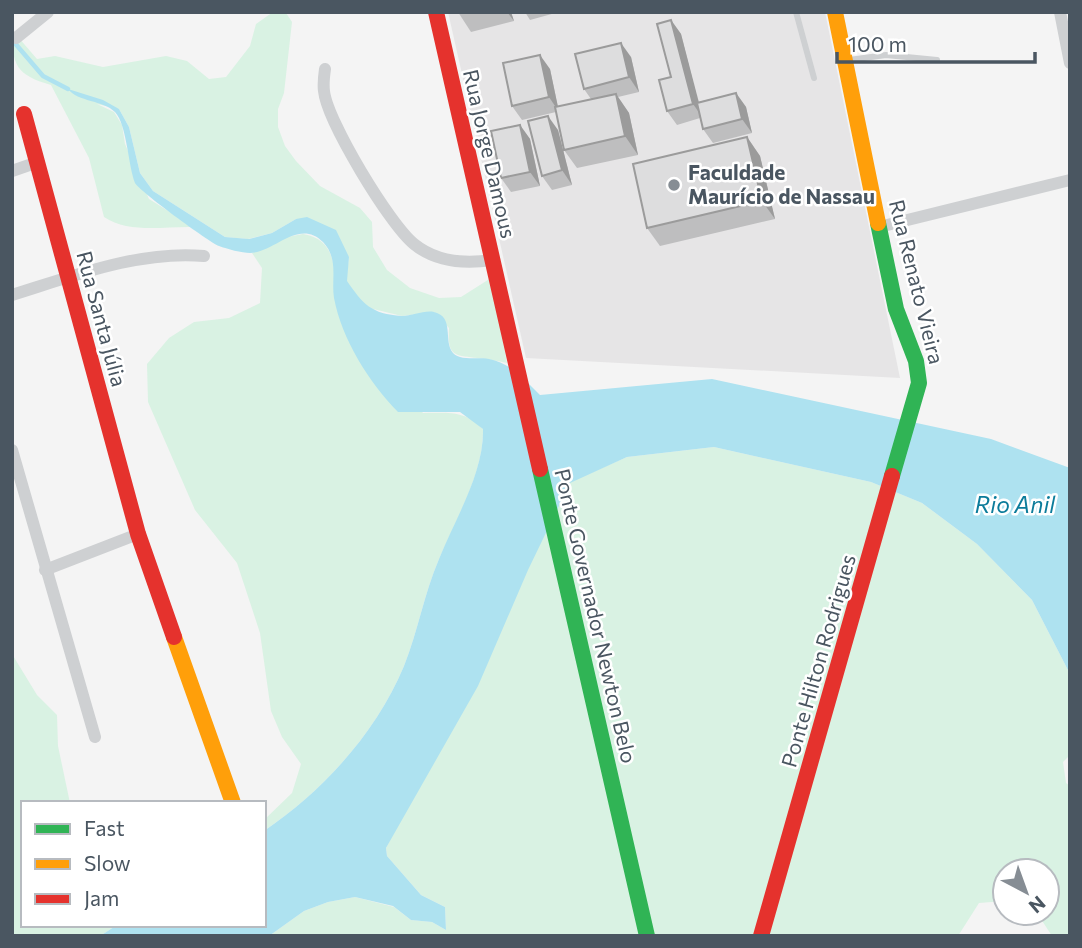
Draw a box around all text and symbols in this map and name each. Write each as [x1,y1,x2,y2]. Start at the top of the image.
scale bar [837,21,1035,65]
text: 100 m [848,31,907,56]
street label: Rua Jorge Damous [459,67,522,241]
place label: Faculdade Maurício de Nassau [688,159,875,208]
marker: Faculdade Maurício de Nassau [666,177,682,193]
street label: Rua Renato Vieira [885,197,950,366]
street label: Rua Santa Júlia [72,248,133,389]
street label: Ponte Governador Newton Belo [550,466,643,765]
water label: Rio Anil [975,490,1056,518]
street label: Ponte Hilton Rodrigues [775,551,860,770]
legend [21,801,266,927]
text: Fast [84,815,125,840]
text: Slow [84,850,131,875]
north arrow [991,857,1061,927]
text: Jam [84,885,119,910]
text: N [1025,892,1050,919]

